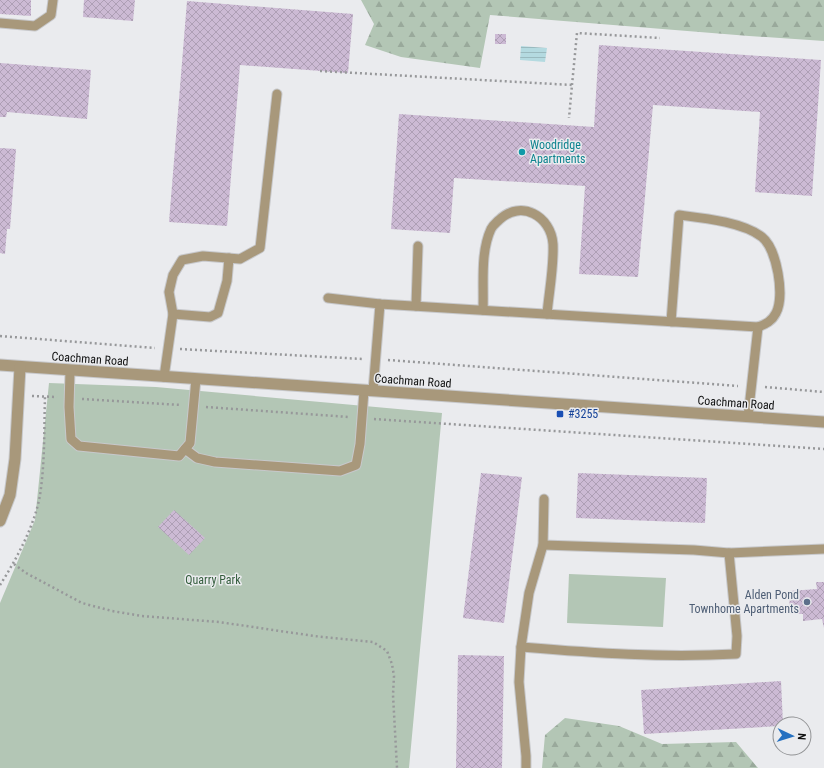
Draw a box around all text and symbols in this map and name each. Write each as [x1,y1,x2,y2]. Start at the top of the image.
place label: Woodridge Apartments [530,138,586,166]
marker: Woodridge Apartments [517,147,527,157]
street label: Coachman Road [51,349,129,369]
street label: Coachman Road [374,371,452,391]
street label: Coachman Road [697,393,775,413]
place label: #3255 [568,407,598,421]
marker: #3255 [555,409,565,419]
park label: Quarry Park [185,573,241,587]
place label: Alden Pond Townhome Apartments [689,588,799,616]
marker: Alden Pond Townhome Apartments [802,597,812,607]
north arrow [772,716,812,756]
text: N [795,733,808,741]

